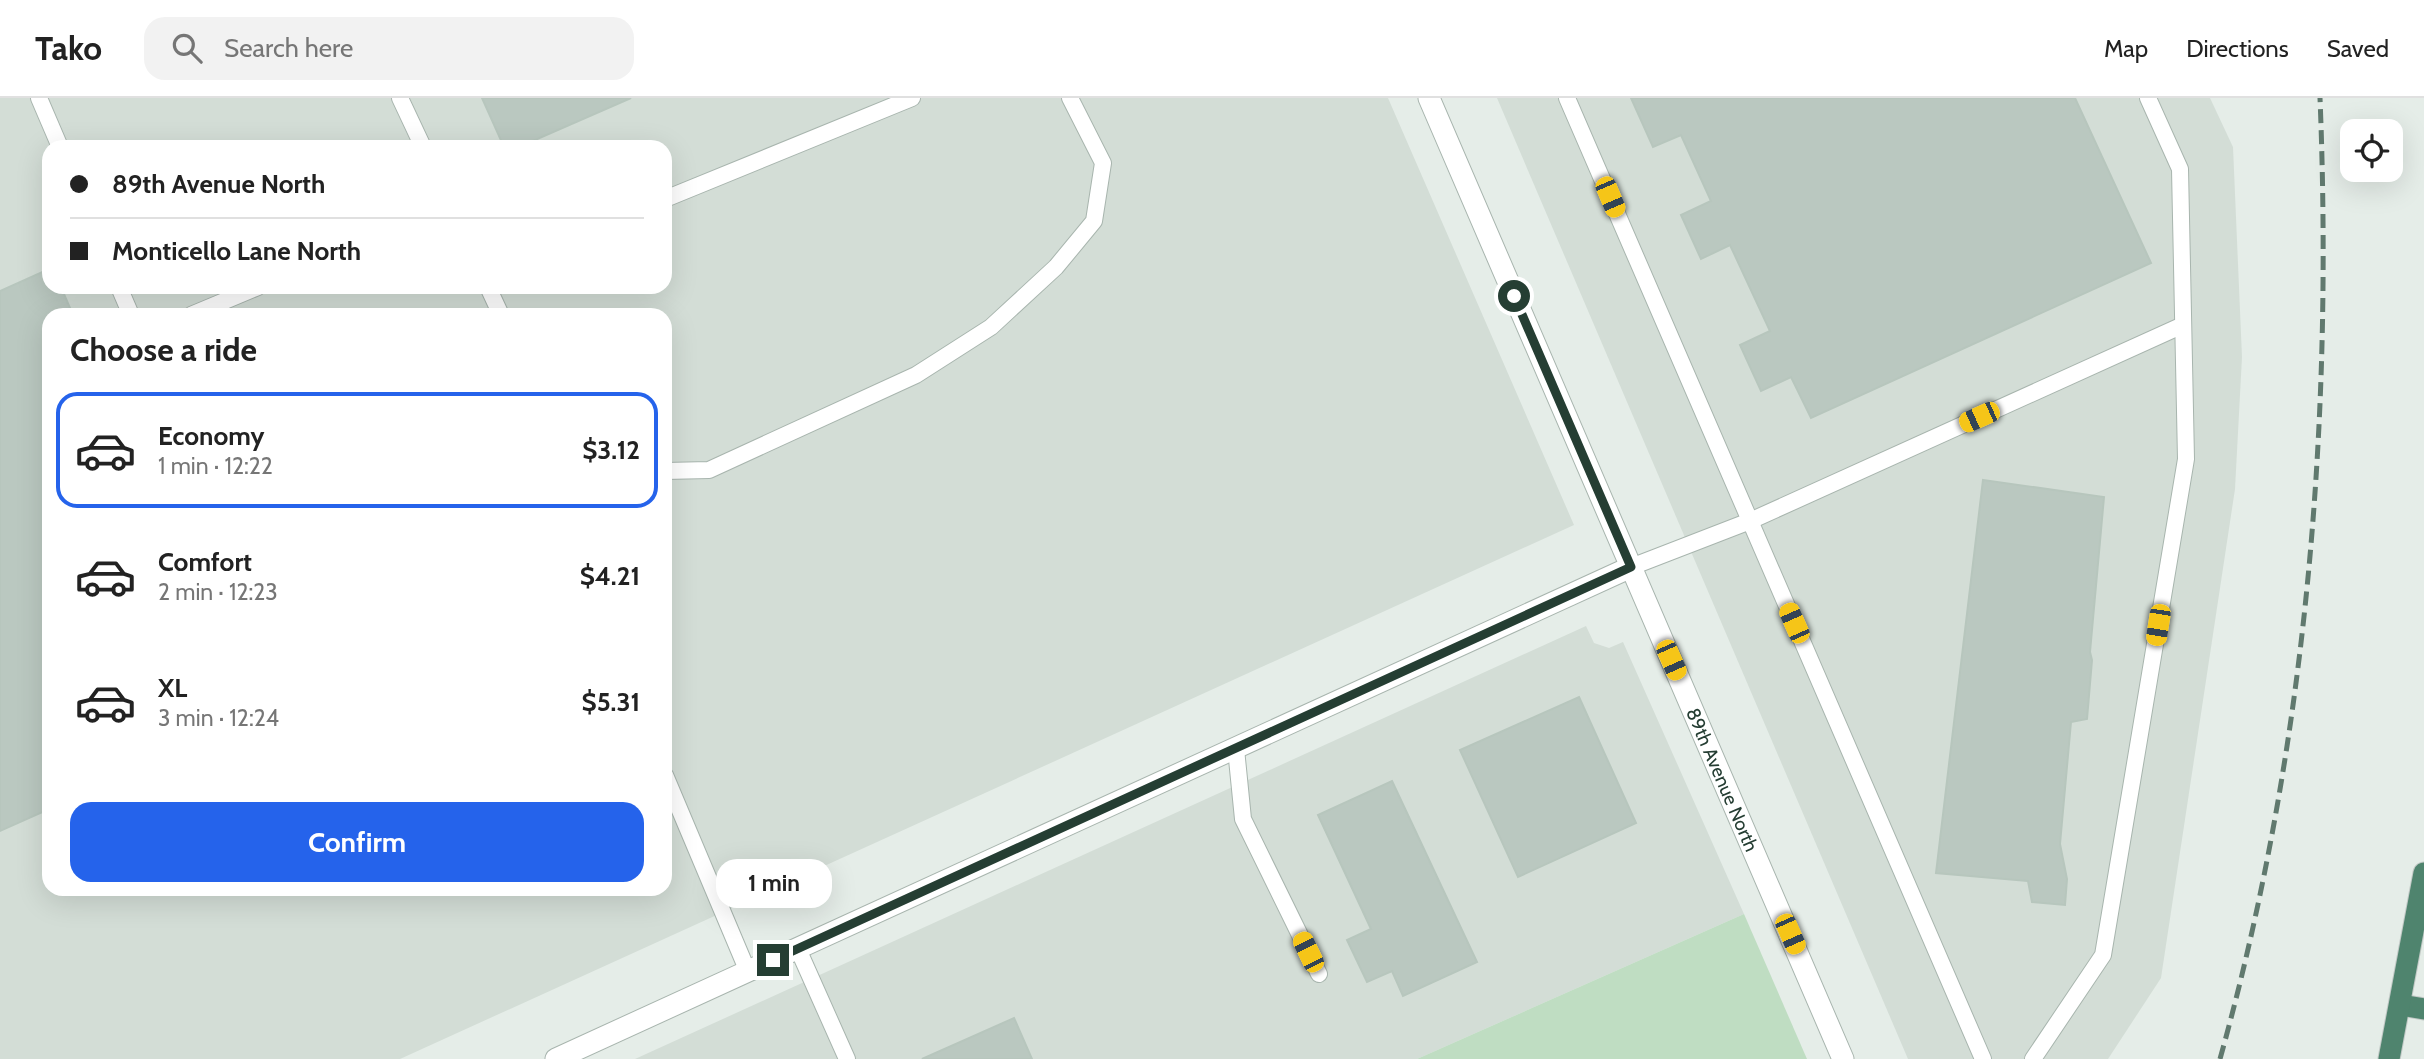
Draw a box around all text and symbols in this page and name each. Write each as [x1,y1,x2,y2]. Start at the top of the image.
search box [144,17,634,80]
text: Tako [35,28,102,68]
icon: search [168,29,206,67]
text: Search here [224,32,353,64]
text: Map [2104,34,2148,63]
text: Directions [2186,34,2289,63]
text: Saved [2327,34,2389,63]
map controls [2340,119,2403,182]
button: locate [2340,119,2403,182]
text: 89th Avenue North [112,168,325,200]
car [1593,174,1628,220]
text: Monticello Lane North [112,235,361,267]
route start [1498,280,1530,312]
text: Choose a ride [70,330,257,369]
car [1956,399,2003,435]
icon: car [74,419,137,482]
text: Economy [158,420,264,452]
text: $3.12 [582,434,640,466]
text: 1 min · 12:22 [158,452,273,480]
icon: car [74,545,137,608]
text: Comfort [158,546,252,578]
text: $4.21 [580,560,640,592]
text: 2 min · 12:23 [158,578,278,606]
car [1776,600,1813,646]
car [2145,603,2172,647]
car [1653,637,1690,683]
icon: car [74,671,137,734]
text: XL [158,672,187,704]
text: $5.31 [582,686,640,718]
text: 3 min · 12:24 [158,704,279,732]
street label: 89th Avenue North [1682,704,1764,855]
button: Confirm [70,802,644,882]
callout: 1 min [715,858,831,908]
text: 1 min [748,869,800,897]
car [1772,911,1809,957]
car [1290,929,1327,975]
route end [757,944,789,976]

